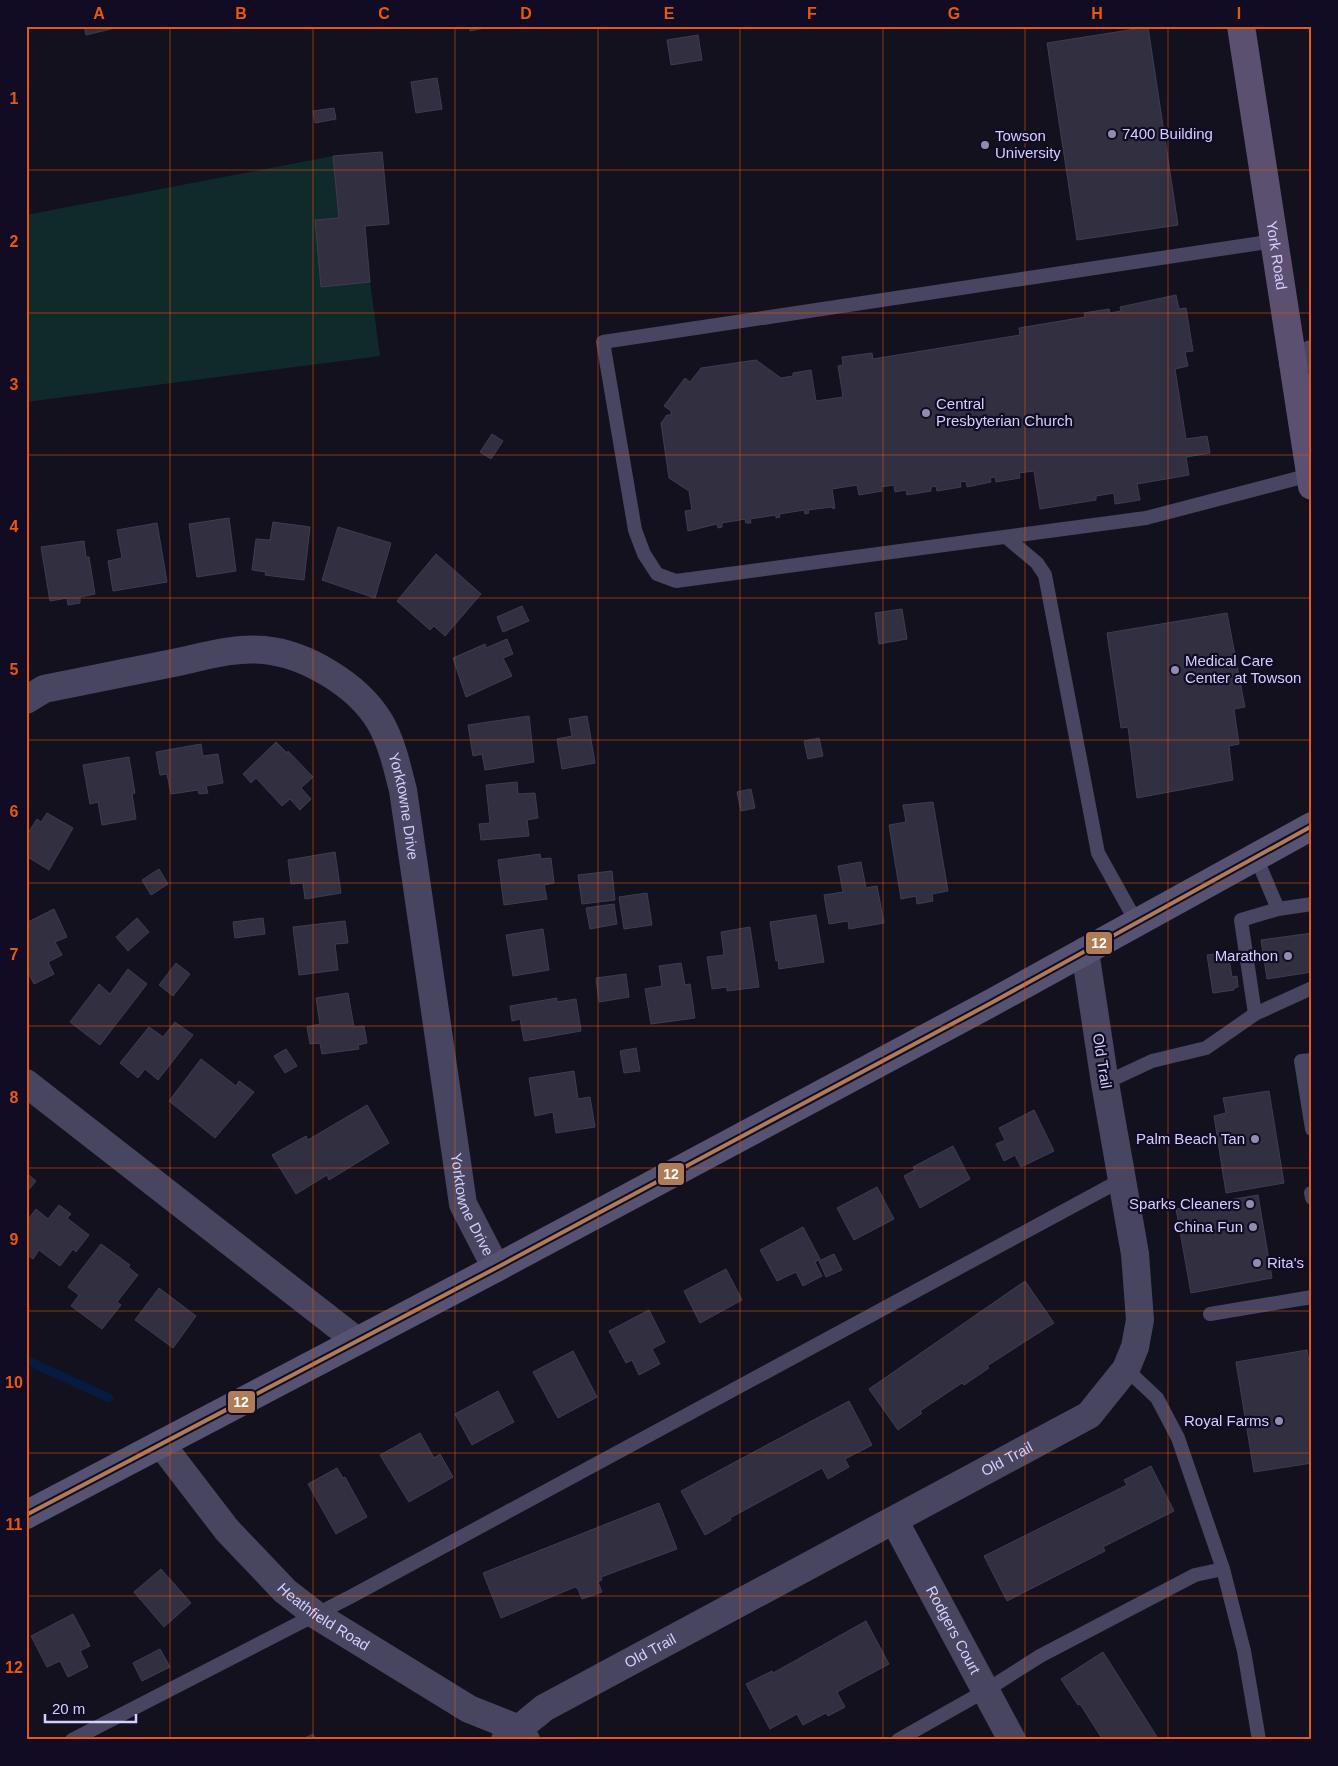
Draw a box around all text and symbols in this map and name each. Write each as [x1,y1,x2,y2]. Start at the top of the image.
text: A [93,5,105,22]
text: B [235,5,247,22]
text: C [378,5,390,22]
text: D [520,5,532,22]
text: E [664,5,675,22]
text: F [807,5,817,22]
text: G [948,5,960,22]
text: H [1091,5,1103,22]
text: I [1237,5,1241,22]
text: 1 [10,90,19,107]
place label: 7400 Building [1122,125,1213,142]
place label: Towson University [995,127,1061,161]
marker: 7400 Building [1106,128,1118,140]
marker: Towson University [979,139,991,151]
street label: York Road [1263,220,1291,291]
text: 2 [10,233,19,250]
text: 3 [10,376,19,393]
place label: Central Presbyterian Church [936,395,1073,429]
marker: Central Presbyterian Church [920,407,932,419]
text: 4 [10,518,19,535]
place label: Medical Care Center at Towson [1185,652,1301,686]
text: 5 [10,661,19,678]
marker: Medical Care Center at Towson [1169,664,1181,676]
street label: Yorktowne Drive [385,751,422,861]
text: 6 [10,803,19,820]
line badge: 12 [1085,931,1113,955]
text: 12 [1091,935,1107,951]
text: 7 [10,946,19,963]
place label: Marathon [1215,947,1278,964]
marker: Marathon [1282,950,1294,962]
street label: Old Trail [1090,1032,1115,1090]
text: 8 [10,1089,19,1106]
place label: Palm Beach Tan [1136,1130,1245,1147]
marker: Palm Beach Tan [1249,1133,1261,1145]
street label: Yorktowne Drive [448,1152,497,1259]
line badge: 12 [657,1162,685,1186]
text: 12 [663,1166,679,1182]
place label: Sparks Cleaners [1129,1195,1240,1212]
marker: Sparks Cleaners [1244,1198,1256,1210]
place label: China Fun [1174,1218,1243,1235]
marker: China Fun [1247,1221,1259,1233]
text: 9 [10,1231,19,1248]
place label: Rita's [1267,1254,1304,1271]
marker: Rita's [1251,1257,1263,1269]
text: 10 [5,1374,23,1391]
line badge: 12 [227,1390,256,1414]
text: 12 [233,1394,249,1410]
place label: Royal Farms [1184,1412,1269,1429]
marker: Royal Farms [1273,1415,1285,1427]
street label: Old Trail [978,1438,1035,1479]
text: 11 [6,1516,23,1533]
street label: Heathfield Road [274,1579,373,1654]
street label: Rodgers Court [923,1583,984,1678]
street label: Old Trail [621,1630,679,1671]
text: 12 [5,1659,23,1676]
scale bar [45,1691,136,1723]
text: 20 m [52,1700,85,1717]

